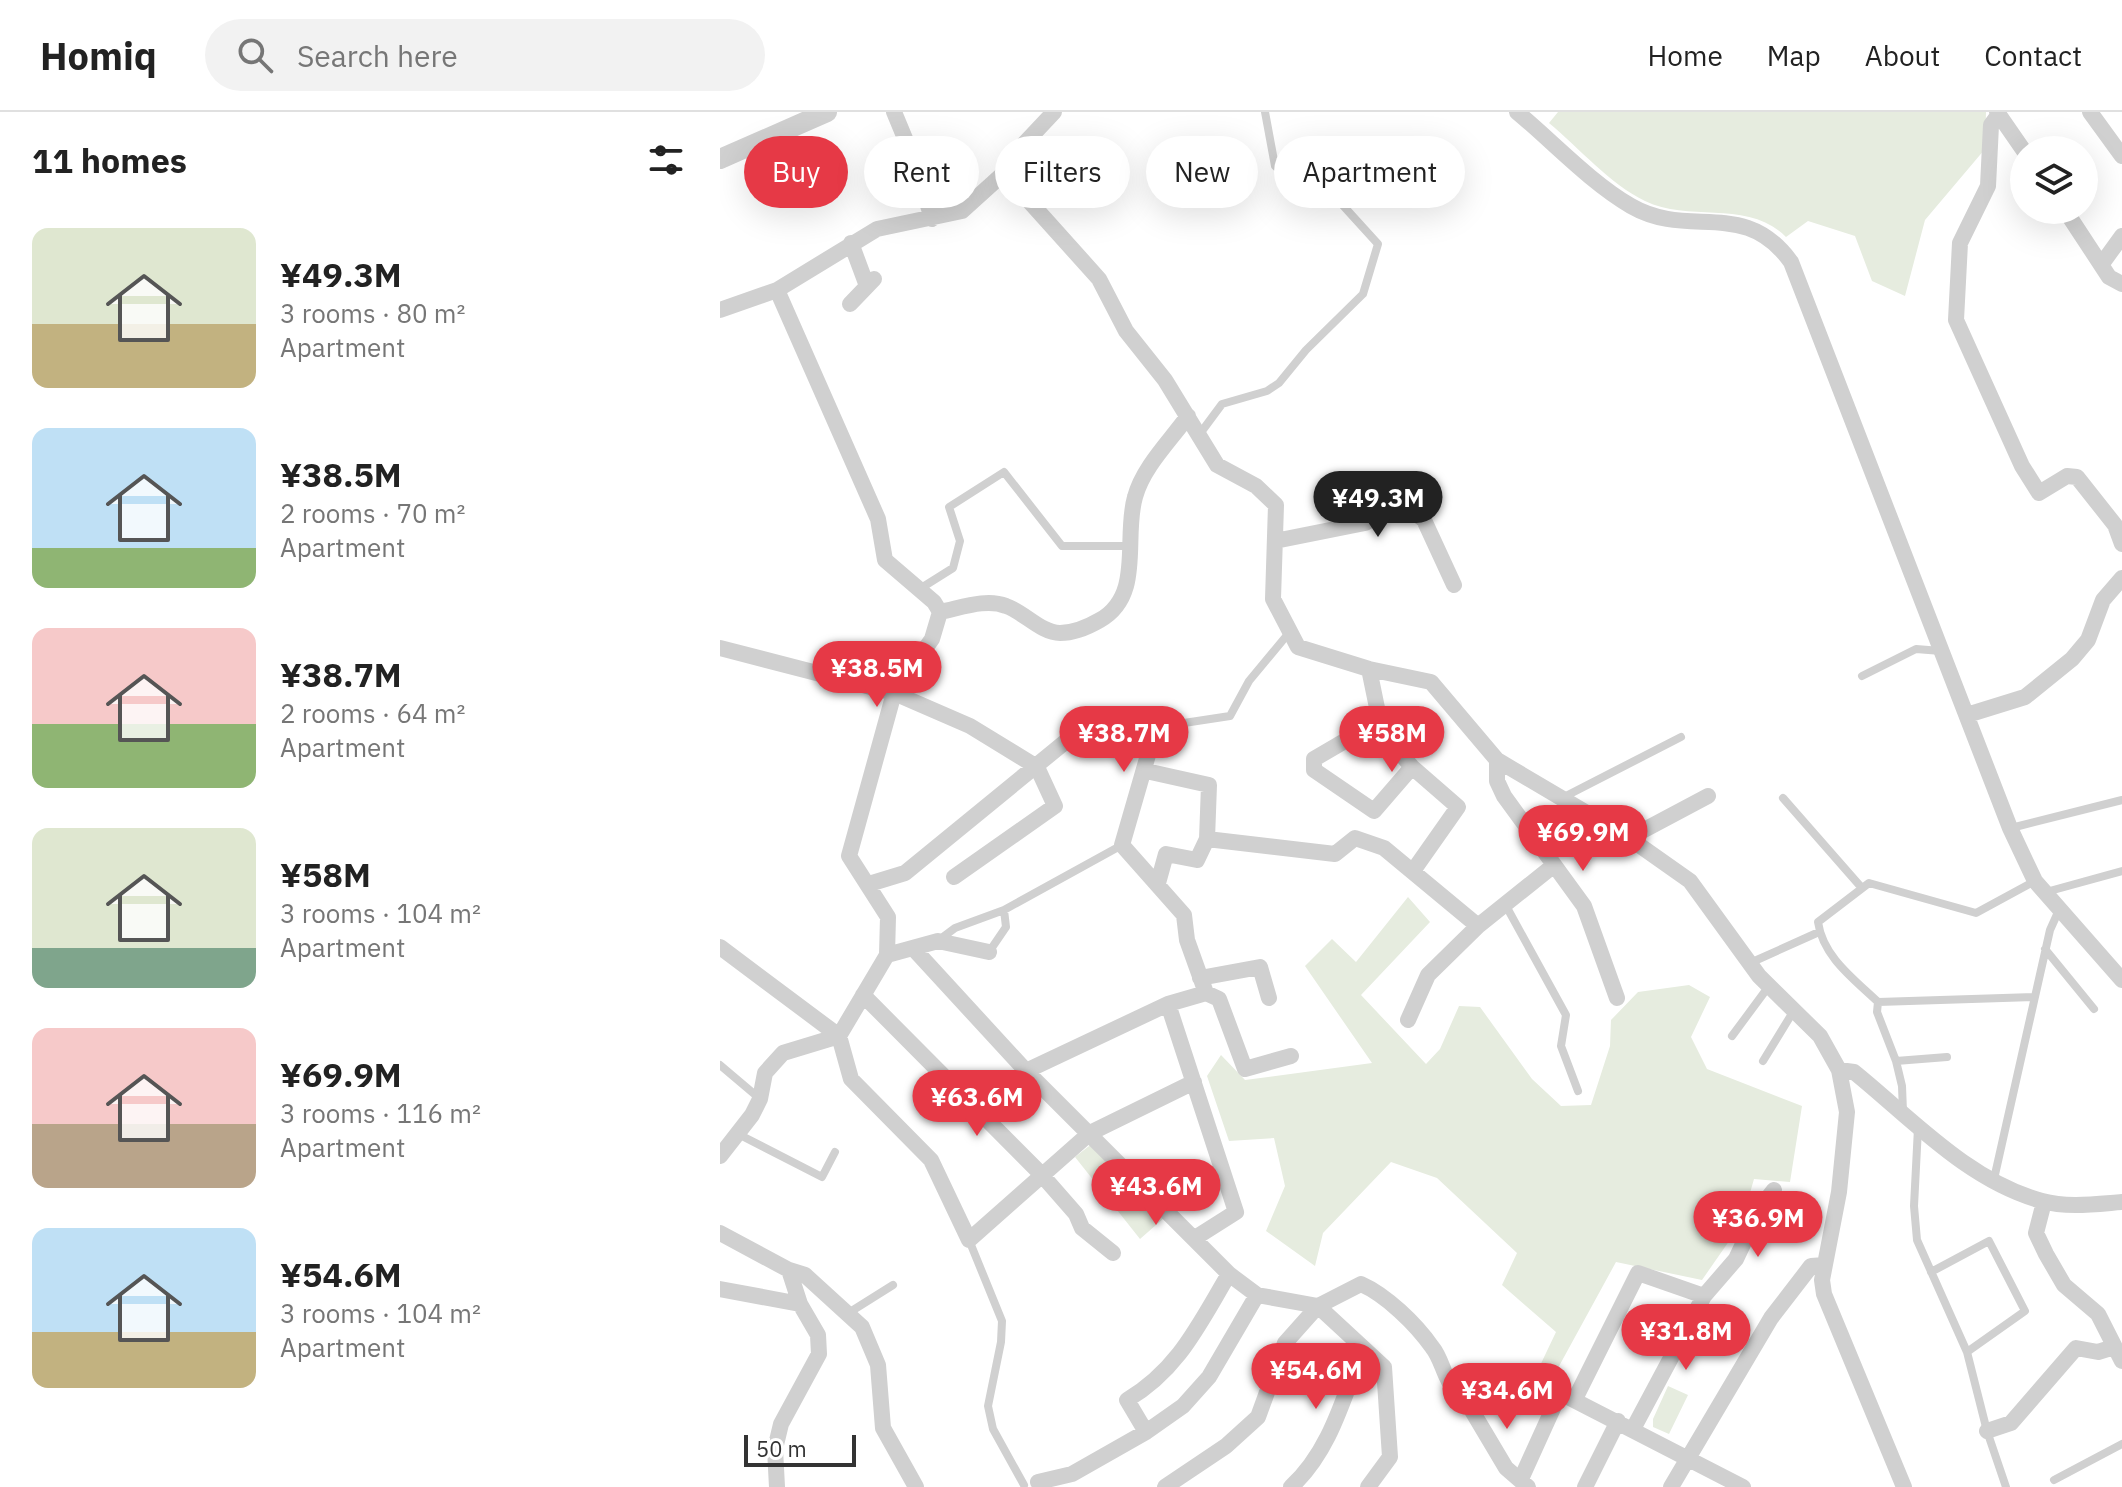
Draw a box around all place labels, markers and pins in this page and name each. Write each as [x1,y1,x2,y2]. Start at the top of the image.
pin: ¥49.3M [1313,471,1443,539]
pin: ¥38.5M [812,641,942,709]
pin: ¥38.7M [1059,706,1189,774]
pin: ¥58M [1345,706,1439,774]
pin: ¥69.9M [1518,805,1648,873]
pin: ¥63.6M [912,1070,1042,1138]
pin: ¥43.6M [1091,1159,1221,1227]
pin: ¥36.9M [1693,1191,1823,1259]
pin: ¥31.8M [1621,1304,1751,1372]
pin: ¥54.6M [1251,1343,1381,1411]
pin: ¥34.6M [1442,1363,1572,1431]

